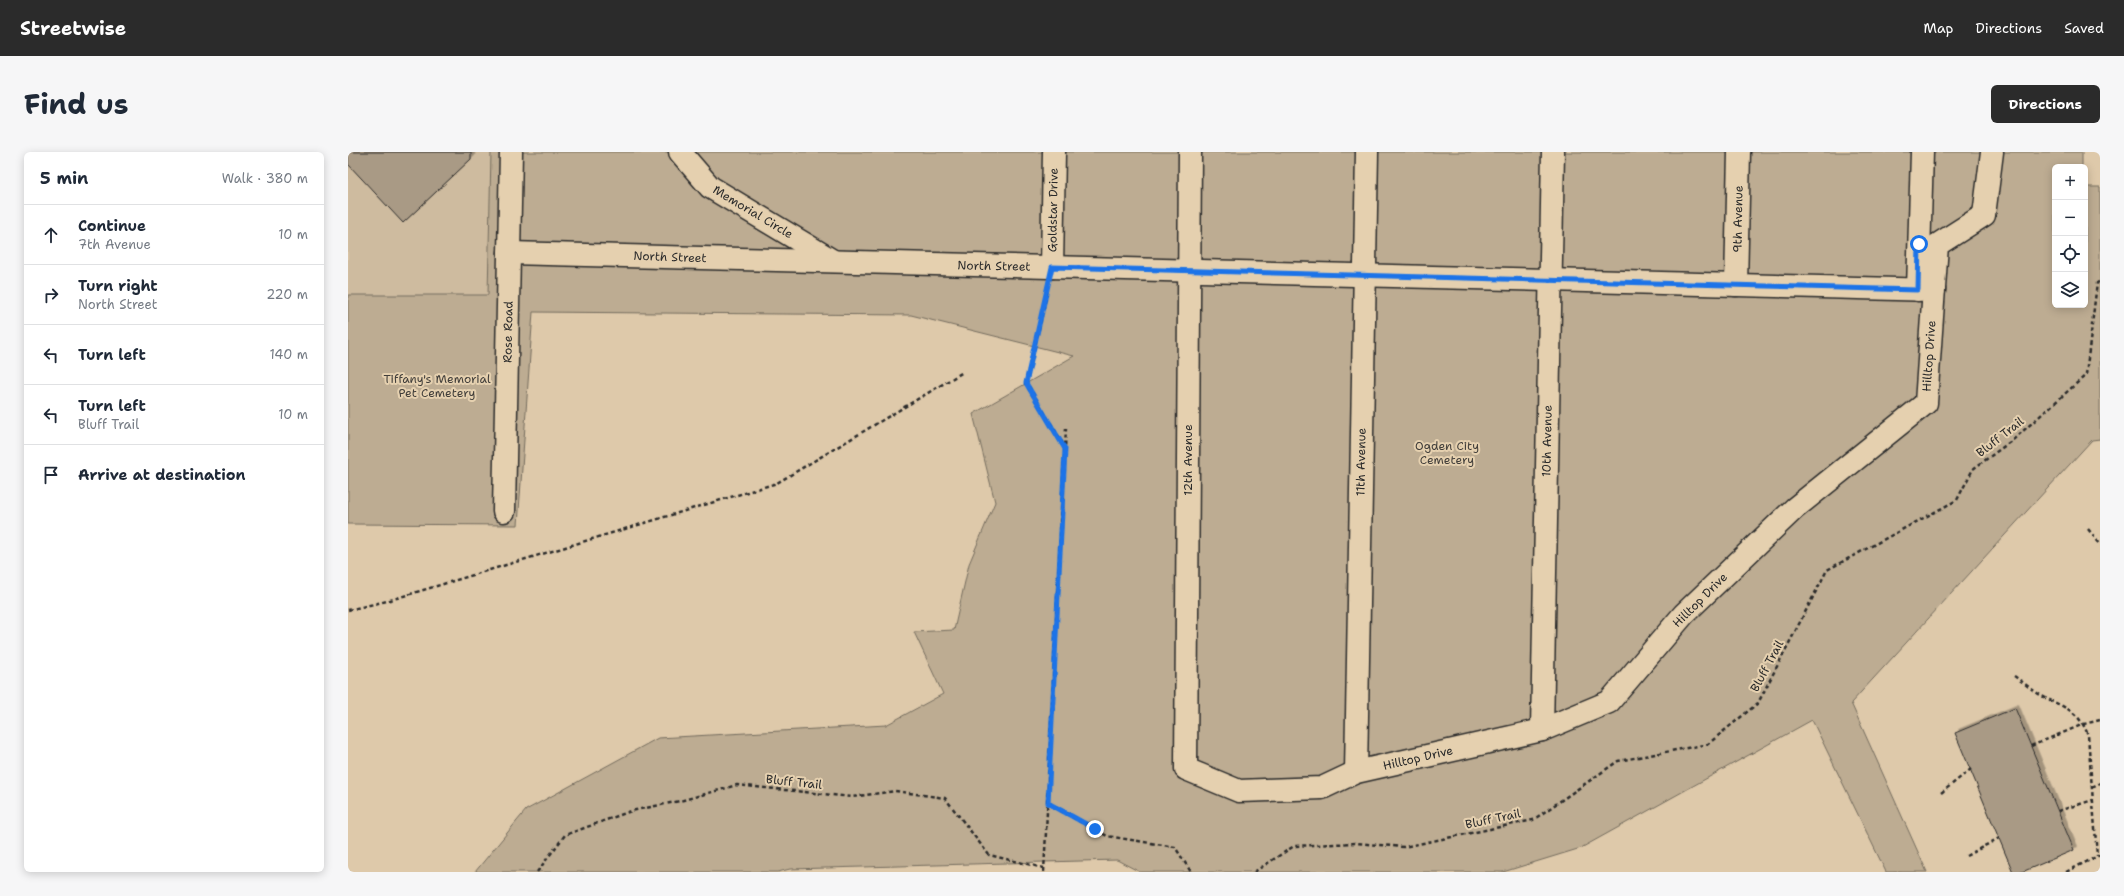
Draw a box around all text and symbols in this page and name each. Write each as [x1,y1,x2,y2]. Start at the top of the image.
text: Streetwise [20,16,126,41]
text: Map [1924,19,1954,37]
text: Directions [1976,19,2042,37]
text: Saved [2064,19,2104,37]
text: Find us [24,85,129,123]
button: Directions [1991,85,2100,123]
map controls [2052,164,2088,308]
button: + [2052,164,2088,200]
text: 5 min [40,167,88,189]
street label: Goldstar Drive [1044,167,1062,252]
text: Walk · 380 m [222,170,308,187]
street label: Memorial Circle [710,182,796,242]
street label: 9th Avenue [1729,185,1747,253]
button: − [2052,200,2088,236]
text: Continue [78,216,146,236]
icon: ahead [40,224,62,246]
text: 10 m [278,226,308,243]
route start [1910,235,1928,253]
text: 7th Avenue [78,236,151,253]
button: locate [2052,236,2088,272]
street label: North Street [633,248,707,266]
street label: North Street [957,257,1031,275]
button: layers [2052,272,2088,308]
text: Turn right [78,276,158,296]
icon: right [40,284,62,306]
text: 220 m [266,286,308,303]
text: North Street [78,296,158,313]
street label: Rose Road [499,301,517,363]
street label: Hilltop Drive [1919,320,1939,392]
icon: left [40,344,62,366]
text: Turn left [78,345,146,365]
text: 140 m [269,346,308,363]
park label: Tiffany's Memorial Pet Cemetery [383,371,491,401]
text: Turn left [78,396,146,416]
icon: left [40,404,62,426]
street label: 10th Avenue [1538,405,1556,477]
text: 10 m [278,406,308,423]
street label: Bluff Trail [1973,413,2027,461]
text: Bluff Trail [78,416,139,433]
street label: 12th Avenue [1180,424,1196,496]
street label: 11th Avenue [1352,428,1370,496]
park label: Ogden City Cemetery [1415,438,1479,468]
icon: arrive [40,464,62,486]
text: Arrive at destination [78,465,246,485]
street label: Hilltop Drive [1669,569,1731,631]
street label: Bluff Trail [1747,637,1787,695]
street label: Hilltop Drive [1381,742,1455,774]
street label: Bluff Trail [765,771,823,793]
street label: Bluff Trail [1464,805,1523,833]
route end [1086,820,1104,838]

